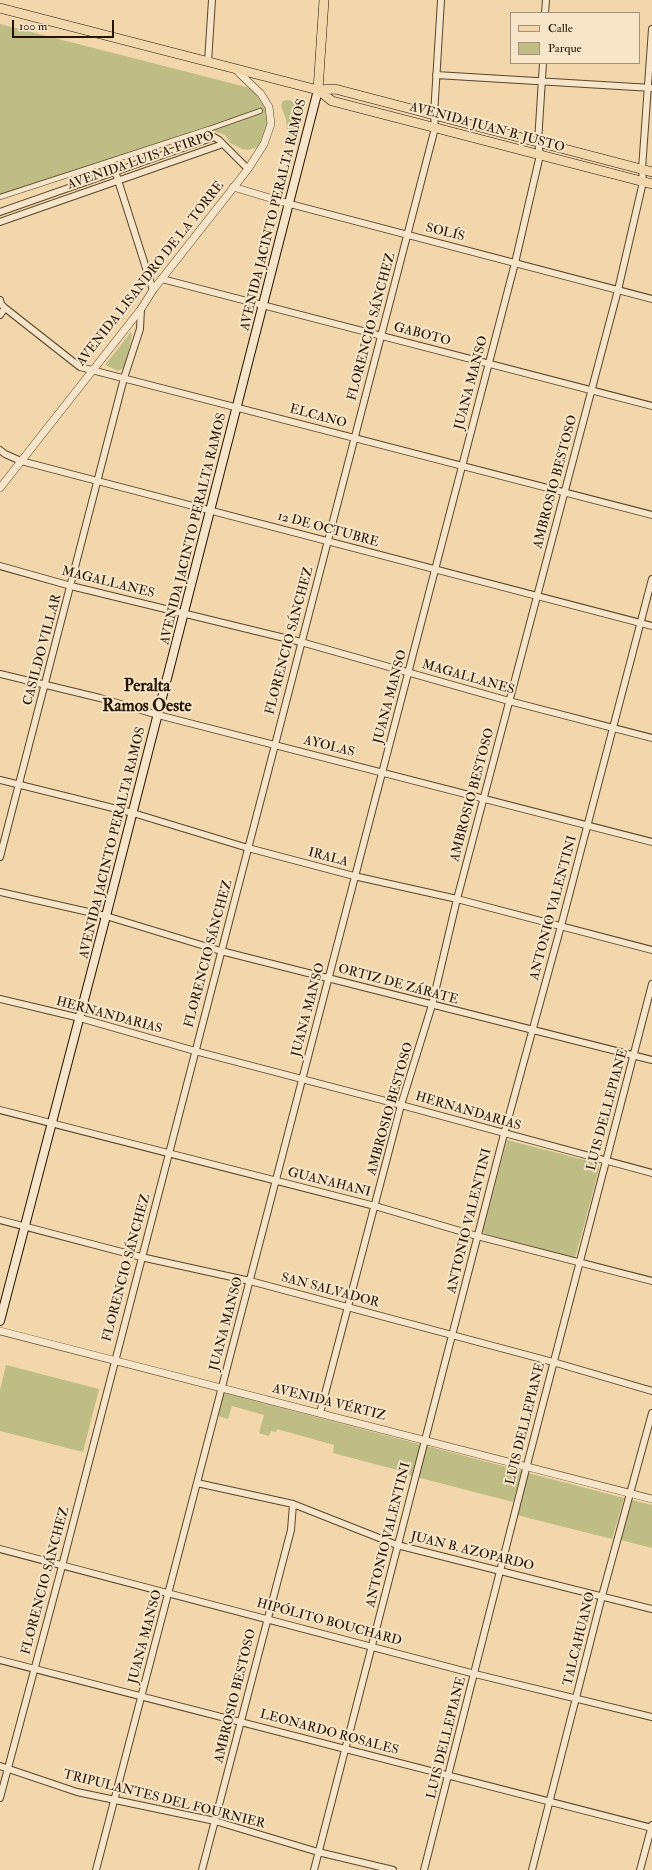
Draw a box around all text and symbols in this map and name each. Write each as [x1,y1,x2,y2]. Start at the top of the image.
scale bar [14,12,116,38]
legend [510,12,640,64]
text: 100 m [19,19,47,34]
text: Calle [548,21,573,36]
text: Parque [548,41,582,56]
street label: AVENIDA JACINTO PERALTA RAMOS [238,98,310,332]
street label: AVENIDA JUAN B. JUSTO [408,100,566,156]
street label: AVENIDA LUIS A. FIRPO [66,129,216,193]
street label: AVENIDA LISANDRO DE LA TORRE [74,179,228,369]
street label: SOLÍS [424,221,466,245]
street label: FLORENCIO SÁNCHEZ [345,251,399,403]
street label: GABOTO [392,320,452,350]
street label: JUANA MANSO [452,334,492,432]
street label: ELCANO [288,402,348,432]
street label: AVENIDA JACINTO PERALTA RAMOS [158,412,230,646]
street label: AMBROSIO BESTOSO [531,413,581,551]
street label: 12 DE OCTUBRE [276,509,380,551]
street label: MAGALLANES [60,564,156,602]
street label: FLORENCIO SÁNCHEZ [263,565,317,717]
street label: CASILDO VILLAR [21,593,65,707]
street label: JUANA MANSO [371,648,411,746]
street label: MAGALLANES [420,657,516,699]
district label: Peralta Ramos Oeste [102,677,192,717]
street label: AVENIDA JACINTO PERALTA RAMOS [77,726,149,960]
street label: AMBROSIO BESTOSO [448,726,498,864]
street label: AYOLAS [302,733,356,761]
street label: ANTONIO VALENTINI [527,834,581,982]
street label: IRALA [306,845,350,871]
street label: FLORENCIO SÁNCHEZ [182,878,236,1030]
street label: JUANA MANSO [289,961,329,1059]
street label: ORTIZ DE ZÁRATE [336,961,460,1009]
street label: HERNANDARIAS [54,994,164,1038]
street label: AMBROSIO BESTOSO [365,1041,417,1177]
street label: LUIS DELLEPIANE [584,1047,632,1173]
street label: HERNANDARIAS [413,1089,523,1135]
street label: ANTONIO VALENTINI [444,1147,496,1295]
street label: GUANAHANI [286,1165,372,1201]
street label: FLORENCIO SÁNCHEZ [100,1192,154,1344]
street label: SAN SALVADOR [279,1270,381,1312]
street label: JUANA MANSO [207,1275,247,1373]
street label: LUIS DELLEPIANE [503,1361,549,1487]
street label: AVENIDA VÉRTIZ [271,1381,387,1425]
street label: ANTONIO VALENTINI [363,1461,415,1609]
street label: FLORENCIO SÁNCHEZ [19,1505,73,1657]
street label: JUAN B. AZOPARDO [409,1529,535,1575]
street label: JUANA MANSO [126,1588,166,1686]
street label: TALCAHUANO [561,1590,599,1688]
street label: HIPÓLITO BOUCHARD [255,1596,403,1650]
street label: AMBROSIO BESTOSO [212,1627,260,1765]
street label: LUIS DELLEPIANE [424,1675,470,1801]
street label: LEONARDO ROSALES [258,1707,400,1759]
street label: TRIPULANTES DEL FOURNIER [61,1767,267,1833]

